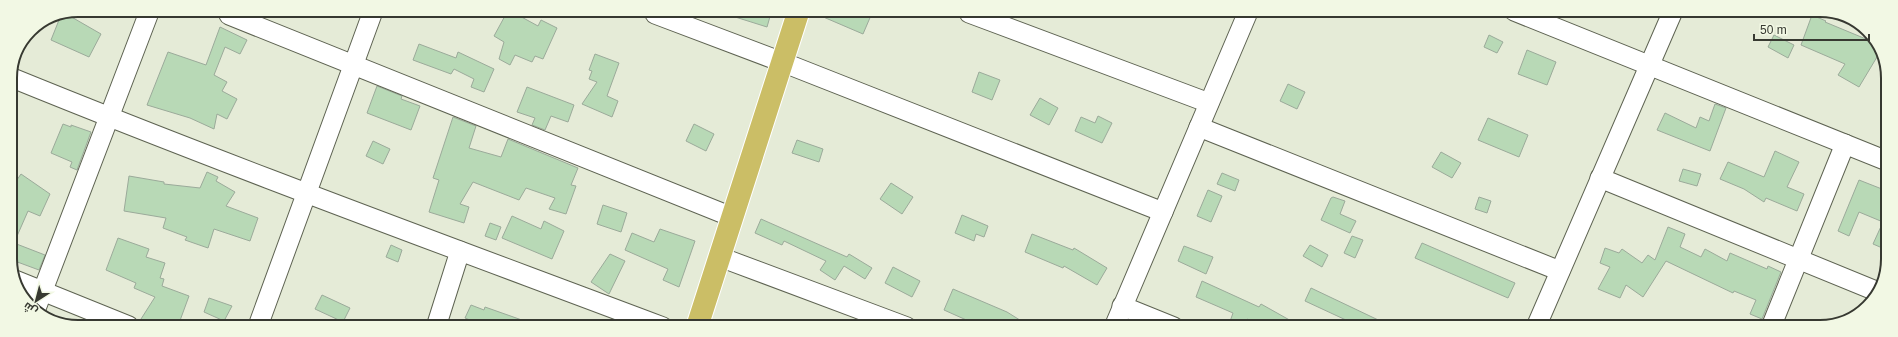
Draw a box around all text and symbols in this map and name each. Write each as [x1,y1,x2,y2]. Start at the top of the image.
scale bar [1754,16,1869,42]
text: 50 m [1760,23,1787,37]
north arrow [16,281,56,321]
text: ش [21,299,40,318]

